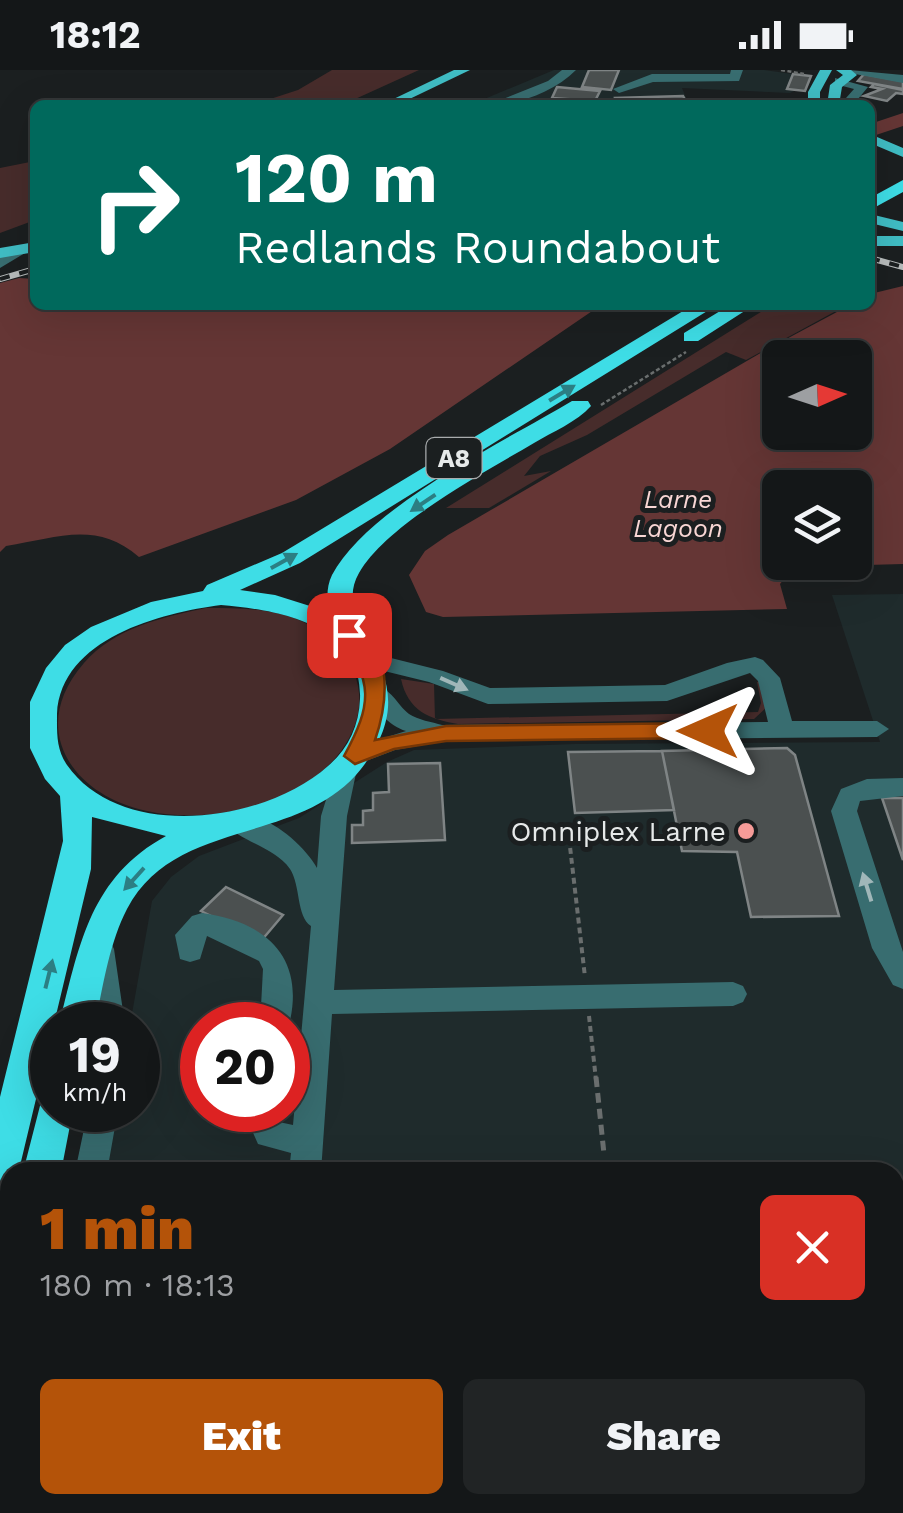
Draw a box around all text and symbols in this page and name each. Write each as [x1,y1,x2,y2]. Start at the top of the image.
text: 18:12 [50,13,141,57]
text: 120 m [235,137,438,219]
icon: right [70,140,200,270]
text: Redlands Roundabout [235,221,720,274]
north arrow [762,340,872,450]
map controls [762,340,872,580]
one-way arrow [548,385,576,402]
road number: A8 [426,438,482,478]
button: layers [762,470,872,580]
water label: Larne Lagoon [633,485,723,543]
one-way arrow [409,493,436,511]
one-way arrow [270,552,298,570]
pin [307,593,392,678]
icon: arrive [322,608,377,663]
one-way arrow [439,676,469,692]
position arrow [656,679,760,783]
place label: Omniplex Larne [511,815,726,848]
marker: Omniplex Larne [735,820,757,842]
one-way arrow [124,866,146,891]
one-way arrow [859,871,874,902]
one-way arrow [42,958,57,989]
speed limit sign: 20 [180,1002,310,1132]
text: 19 [69,1025,121,1084]
text: km/h [63,1078,127,1107]
text: 1 min [40,1193,194,1264]
button: close [760,1195,865,1300]
text: 180 m · 18:13 [40,1266,235,1304]
button: Exit [40,1379,443,1494]
button: Share [463,1379,865,1494]

